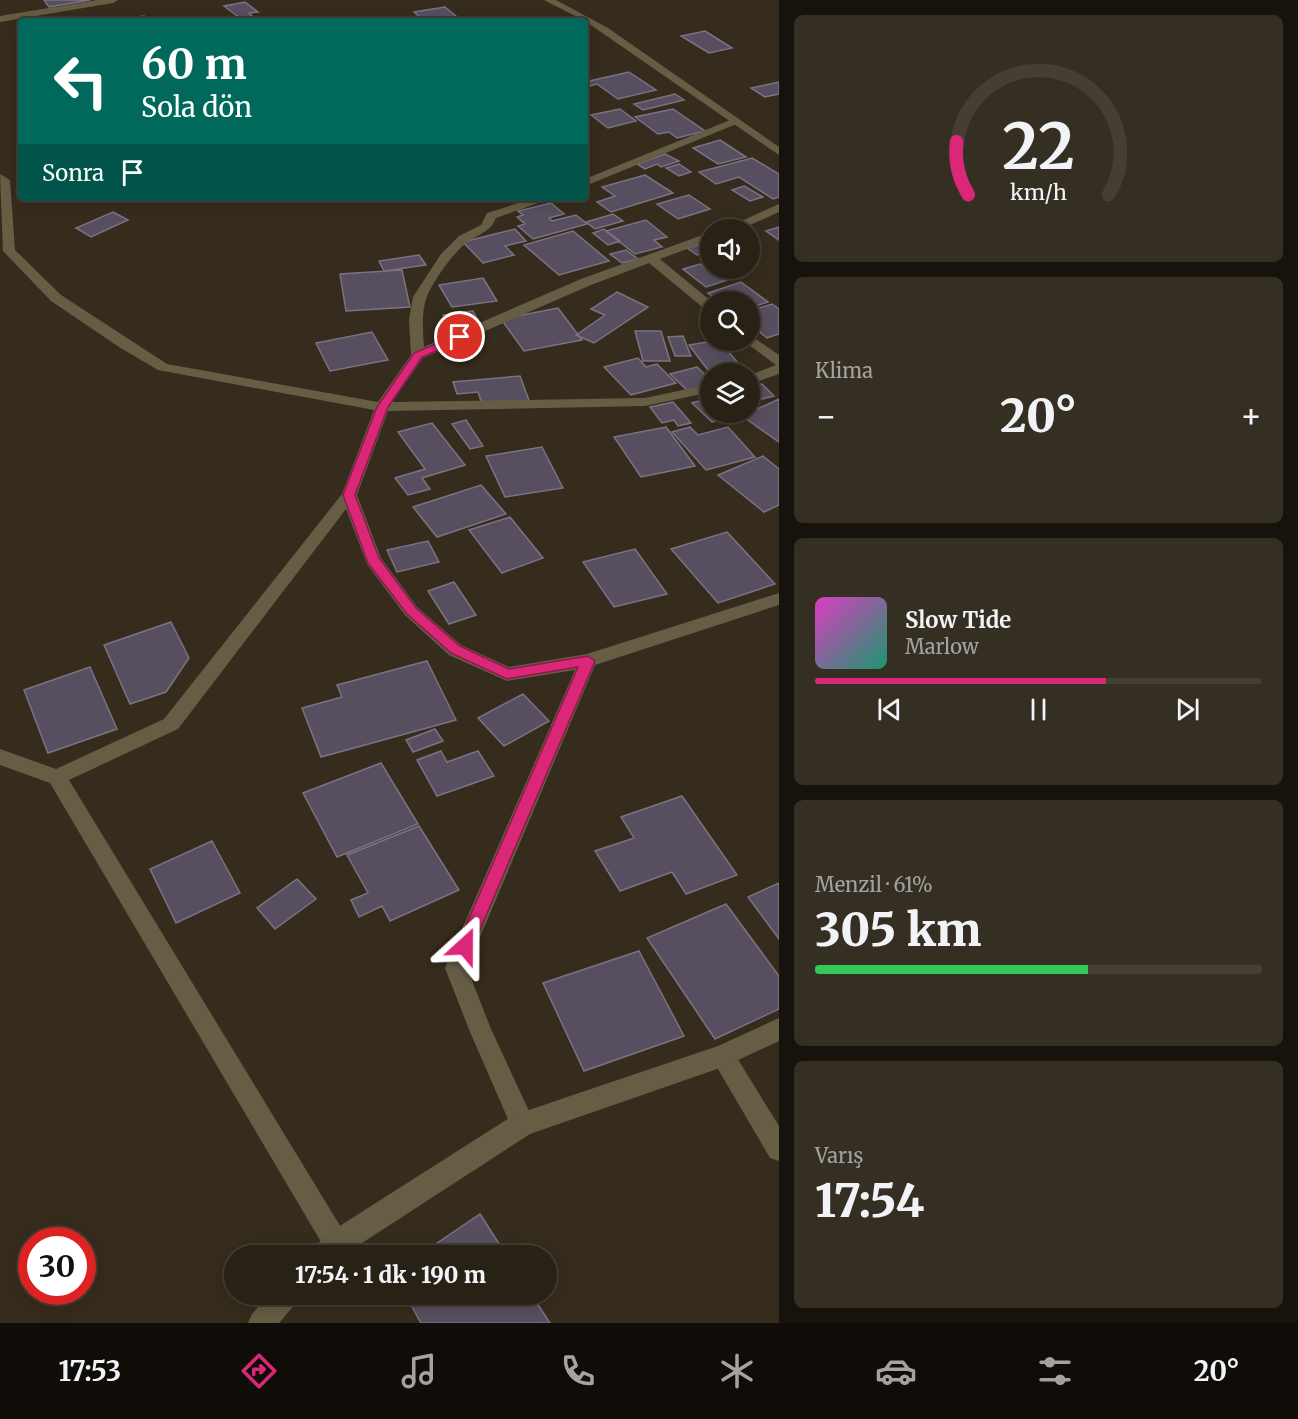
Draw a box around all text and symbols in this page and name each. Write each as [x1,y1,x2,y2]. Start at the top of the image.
text: 60 m [141,38,247,90]
icon: left [42,42,120,120]
text: Sola dön [141,90,252,124]
text: 22 [1002,108,1075,186]
icon: arrive [116,156,149,189]
text: Sonra [42,159,104,187]
text: km/h [1010,180,1067,207]
map controls [700,219,760,423]
button: sound [700,219,760,279]
button: search [700,291,760,351]
pin [434,311,485,362]
icon: arrive [443,320,476,353]
text: Klima [815,358,873,383]
button: layers [700,363,760,423]
text: 20° [1000,388,1077,444]
text: − [815,396,837,437]
text: + [1240,396,1262,437]
text: Slow Tide [905,606,1011,634]
text: Marlow [905,634,979,659]
icon: previous [873,693,906,726]
icon: pause [1022,693,1055,726]
icon: next [1171,693,1204,726]
text: Menzil · 61% [815,872,933,897]
text: 305 km [815,902,981,958]
position arrow [433,914,497,978]
text: Varış [815,1143,863,1168]
text: 17:54 [815,1173,925,1229]
speed limit sign: 30 [18,1227,96,1305]
text: 17:54 · 1 dk · 190 m [295,1261,486,1289]
icon: directions [238,1350,280,1392]
icon: music [398,1350,440,1392]
icon: phone [557,1350,599,1392]
icon: climate [716,1350,758,1392]
icon: car [875,1350,917,1392]
icon: filters [1034,1350,1076,1392]
text: 17:53 [59,1354,121,1388]
text: 20° [1194,1354,1239,1388]

